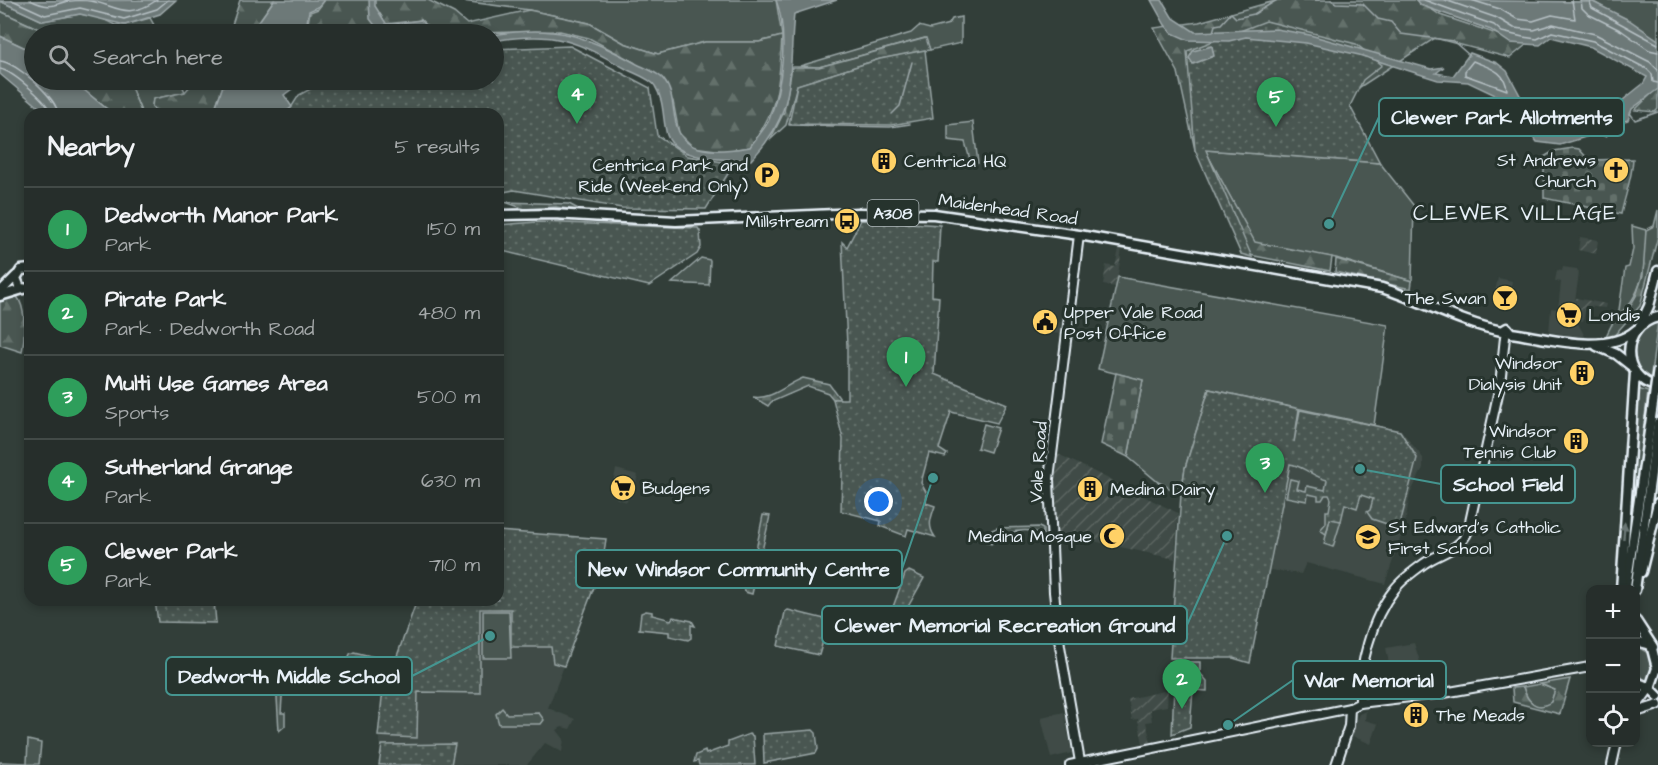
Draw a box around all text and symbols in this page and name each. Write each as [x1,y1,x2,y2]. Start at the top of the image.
search box [24,24,504,90]
icon: search [45,41,78,74]
text: Search here [93,42,223,73]
pin: 4 [558,74,596,124]
pin: 5 [1256,78,1296,127]
callout: Clewer Park Allotments [1379,98,1624,136]
text: Clewer Park Allotments [1391,104,1613,132]
text: Nearby [48,129,135,165]
text: 5 results [395,133,480,161]
building icon: Centrica HQ [869,146,899,176]
place label: St Andrews Church [1497,148,1596,194]
place label: Centrica HQ [904,149,1007,174]
place label: Centrica Park and Ride (Weekend Only) [578,153,748,200]
church icon: St Andrews Church [1601,155,1631,185]
parking icon: Centrica Park and Ride (Weekend Only) [752,160,782,190]
street label: Maidenhead Road [937,187,1079,232]
district label: CLEWER VILLAGE [1413,199,1617,228]
text: Dedworth Manor Park [105,200,338,231]
road number: A308 [868,200,918,226]
bus stop icon: Millstream [832,206,862,236]
place label: Millstream [746,209,828,234]
text: 1 [66,215,69,243]
text: 150 m [427,215,480,243]
text: Park [105,231,151,259]
bar icon: The Swan [1490,283,1520,313]
text: Pirate Park [105,284,226,315]
place label: The Swan [1405,286,1486,311]
text: 2 [62,299,73,327]
text: 480 m [417,299,480,327]
place label: Upper Vale Road Post Office [1064,300,1203,346]
supermarket icon: Londis [1554,300,1584,330]
place label: Londis [1588,303,1641,328]
public building icon: Upper Vale Road Post Office [1030,307,1060,337]
text: Park · Dedworth Road [105,315,315,343]
pin: 1 [886,338,926,387]
place label: Windsor Dialysis Unit [1469,351,1563,398]
building icon: Windsor Dialysis Unit [1567,358,1597,388]
text: Multi Use Games Area [105,368,328,399]
text: 3 [62,383,73,411]
text: 500 m [417,383,480,411]
text: Sports [105,399,169,427]
place label: Windsor Tennis Club [1463,419,1556,465]
street label: Vale Road [1023,420,1054,504]
building icon: Windsor Tennis Club [1561,426,1591,456]
pin: 3 [1246,444,1284,493]
text: Sutherland Grange [105,452,293,483]
callout: School Field [1441,465,1575,503]
text: 4 [61,467,74,495]
text: 630 m [421,467,480,495]
text: School Field [1452,471,1564,499]
supermarket icon: Budgens [608,473,638,503]
building icon: Medina Dairy [1075,474,1105,504]
place label: Budgens [642,476,710,502]
place label: Medina Dairy [1110,477,1215,503]
text: Park [105,483,151,511]
your location [864,487,893,516]
place label: St Edward's Catholic First School [1388,515,1561,561]
mosque icon: Medina Mosque [1097,521,1127,551]
school or university icon: St Edward's Catholic First School [1353,522,1383,552]
one-way arrow [1619,522,1629,541]
place label: Medina Mosque [968,524,1092,549]
text: Clewer Park [105,536,237,567]
callout: New Windsor Community Centre [576,550,902,588]
text: 5 [60,551,75,579]
text: 710 m [429,551,480,579]
text: New Windsor Community Centre [588,556,890,585]
text: Park [105,567,151,595]
map controls [1586,585,1640,747]
button: + [1586,585,1640,639]
callout: Clewer Memorial Recreation Ground [822,606,1187,644]
text: Clewer Memorial Recreation Ground [835,612,1176,640]
button: − [1586,639,1640,693]
callout: Dedworth Middle School [166,657,412,695]
pin: 2 [1162,660,1202,709]
callout: War Memorial [1293,661,1446,699]
text: Dedworth Middle School [178,663,400,691]
text: War Memorial [1303,667,1434,695]
button: locate [1586,693,1640,747]
building icon: The Meads [1401,700,1431,730]
place label: The Meads [1436,703,1525,728]

